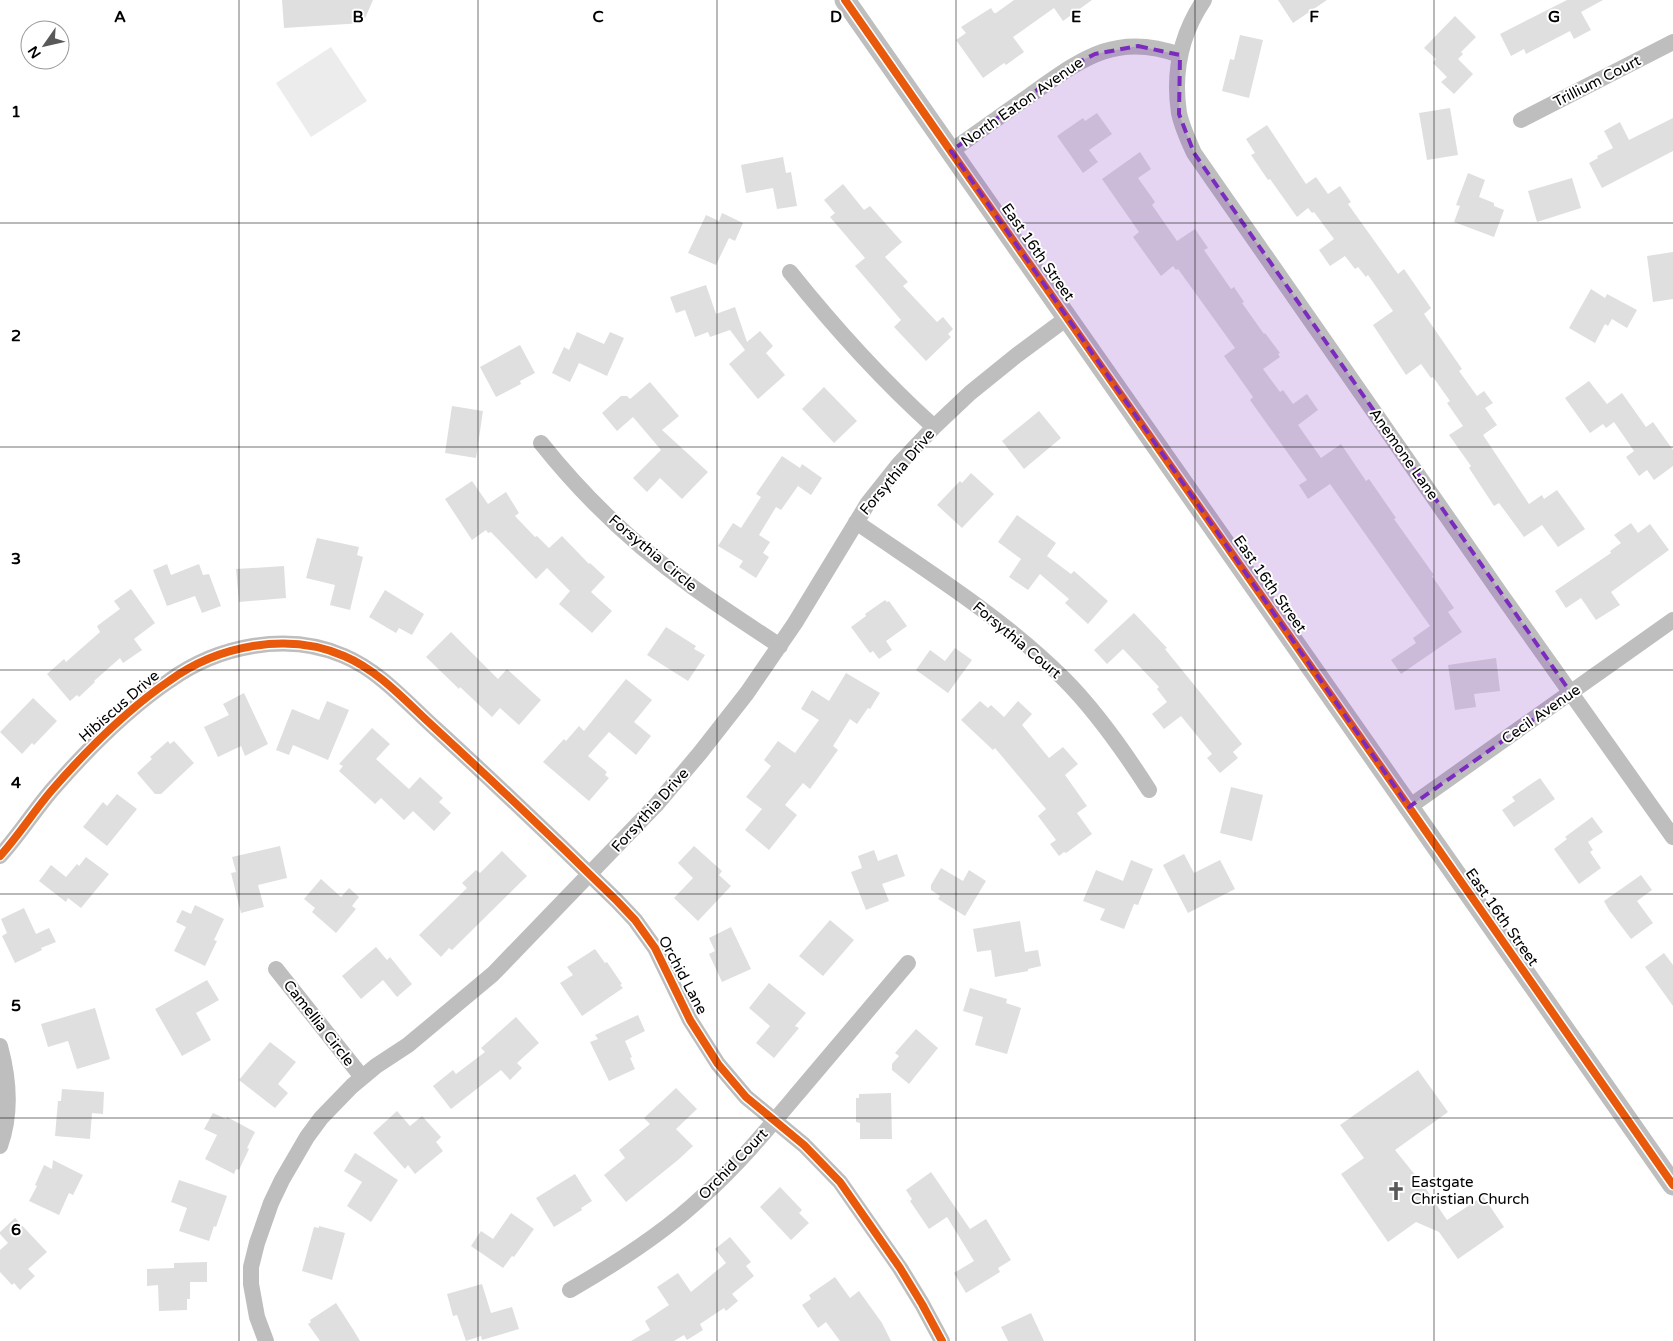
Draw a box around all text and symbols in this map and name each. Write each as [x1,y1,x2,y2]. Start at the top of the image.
text: A [114,7,126,27]
text: B [352,7,364,27]
text: C [592,7,604,27]
text: D [830,7,842,27]
text: E [1071,7,1081,27]
text: F [1309,7,1319,27]
text: G [1548,7,1560,27]
north arrow [20,20,70,70]
text: N [24,43,45,61]
street label: Trillium Court [1550,51,1644,111]
street label: North Eaton Avenue [958,53,1086,151]
text: 1 [11,102,21,122]
street label: East 16th Street [998,200,1079,305]
text: 2 [11,326,21,346]
street label: Anemone Lane [1366,405,1442,503]
street label: Forsythia Drive [856,425,938,519]
street label: Forsythia Circle [605,511,701,595]
street label: East 16th Street [1230,532,1311,637]
text: 3 [11,549,21,569]
street label: Forsythia Court [969,598,1065,682]
street label: Hibiscus Drive [75,666,163,746]
street label: Cecil Avenue [1498,680,1584,748]
street label: Forsythia Drive [608,764,692,856]
text: 4 [11,773,21,793]
street label: East 16th Street [1462,865,1543,970]
street label: Orchid Lane [655,933,711,1017]
street label: Camellia Circle [280,976,358,1070]
text: 5 [11,996,21,1016]
street label: Orchid Court [695,1125,772,1203]
place label: Eastgate Christian Church [1411,1173,1529,1208]
church icon: Eastgate Christian Church [1385,1180,1407,1202]
text: 6 [11,1220,21,1240]

